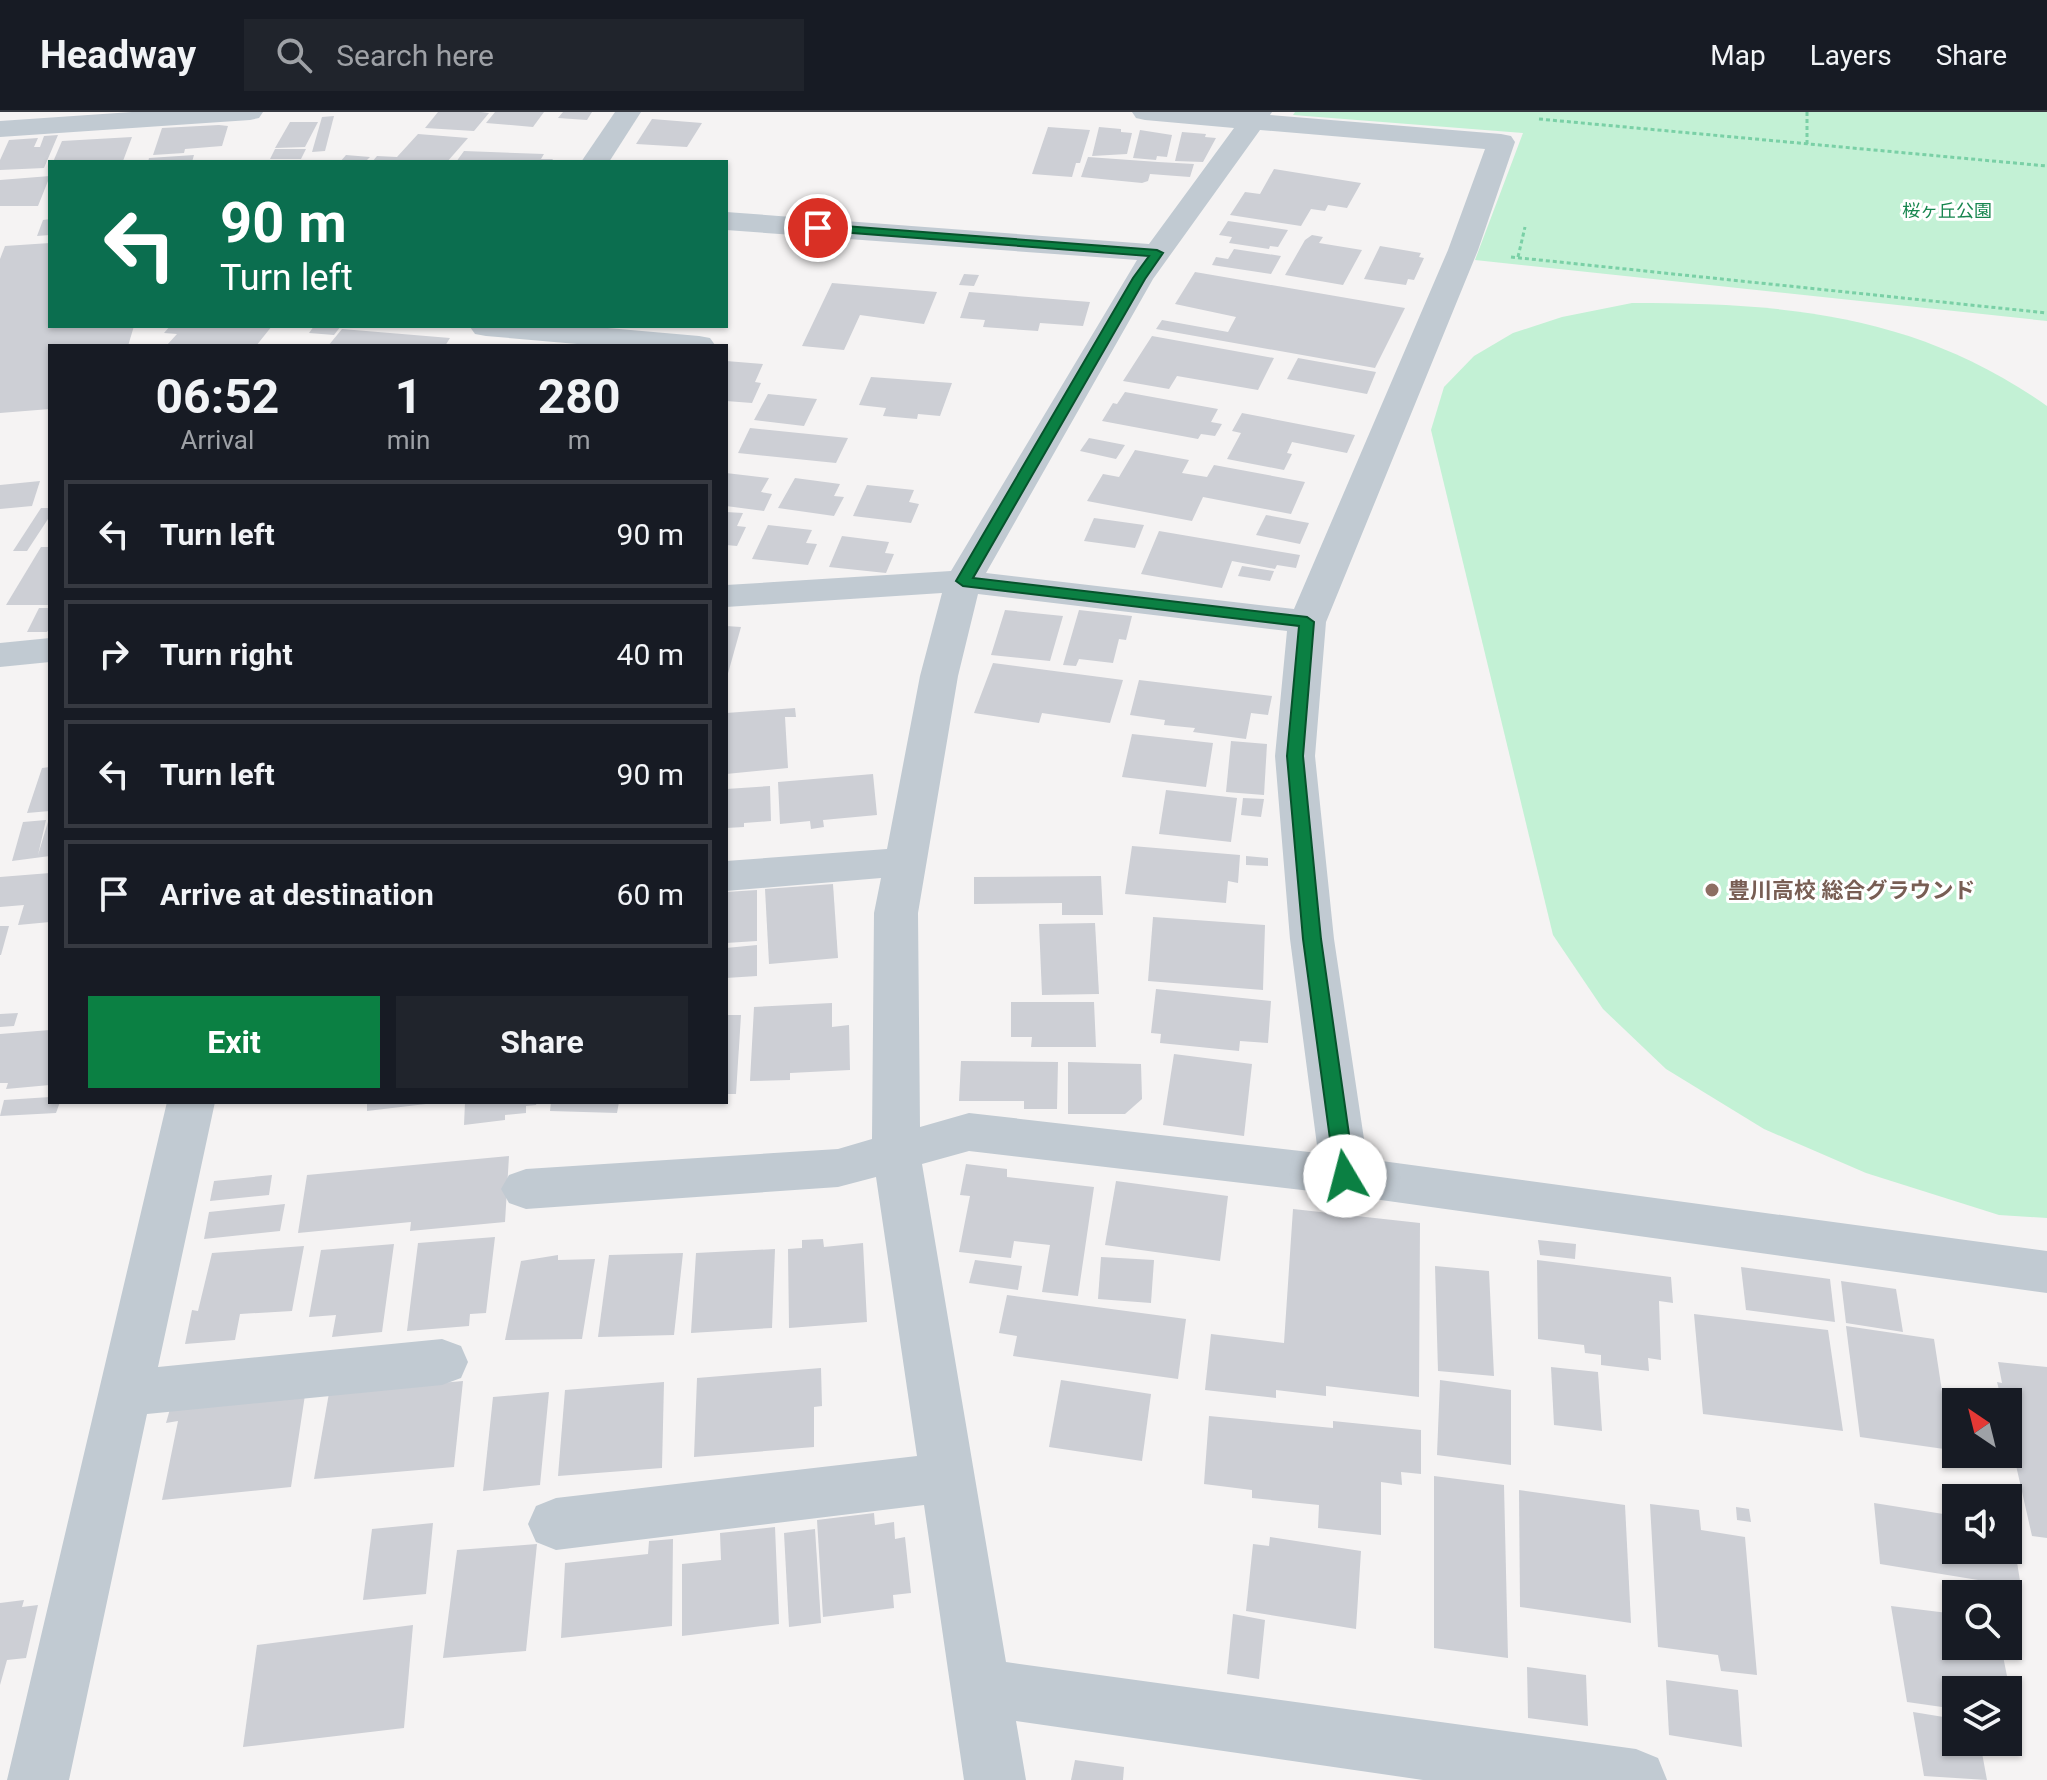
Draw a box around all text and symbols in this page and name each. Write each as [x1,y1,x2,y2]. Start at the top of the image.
search box [244,19,804,91]
text: Headway [40,33,196,77]
icon: search [272,33,316,77]
text: Search here [336,38,494,73]
text: Map [1710,39,1766,72]
text: Layers [1810,39,1892,72]
text: Share [1936,39,2007,72]
text: 90 m [220,190,347,256]
icon: left [88,192,192,296]
pin [784,194,852,262]
park label: 桜ヶ丘公園 [1902,200,1992,221]
icon: arrive [796,206,840,250]
text: Turn left [220,257,353,299]
text: 06:52 [156,368,279,425]
text: 1 [395,368,422,425]
text: 280 [538,368,620,425]
text: Arrival [181,425,254,455]
text: min [387,425,430,455]
text: m [568,425,591,455]
icon: left [92,512,136,556]
text: Turn left [160,517,275,552]
text: 90 m [617,517,684,552]
icon: right [92,632,136,676]
text: Turn right [160,637,293,672]
text: 40 m [617,637,684,672]
icon: left [92,752,136,796]
text: Turn left [160,757,275,792]
text: 90 m [617,757,684,792]
icon: arrive [92,872,136,916]
text: Arrive at destination [160,877,434,912]
text: 60 m [617,877,684,912]
place label: 豊川高校 総合グラウンド [1728,878,1975,903]
marker: 豊川高校 総合グラウンド [1703,881,1721,899]
button: Exit [88,996,380,1088]
button: Share [396,996,688,1088]
position arrow [1303,1134,1387,1218]
north arrow [1942,1388,2022,1468]
map controls [1942,1388,2022,1756]
button: sound [1942,1484,2022,1564]
button: search [1942,1580,2022,1660]
button: layers [1942,1676,2022,1756]

